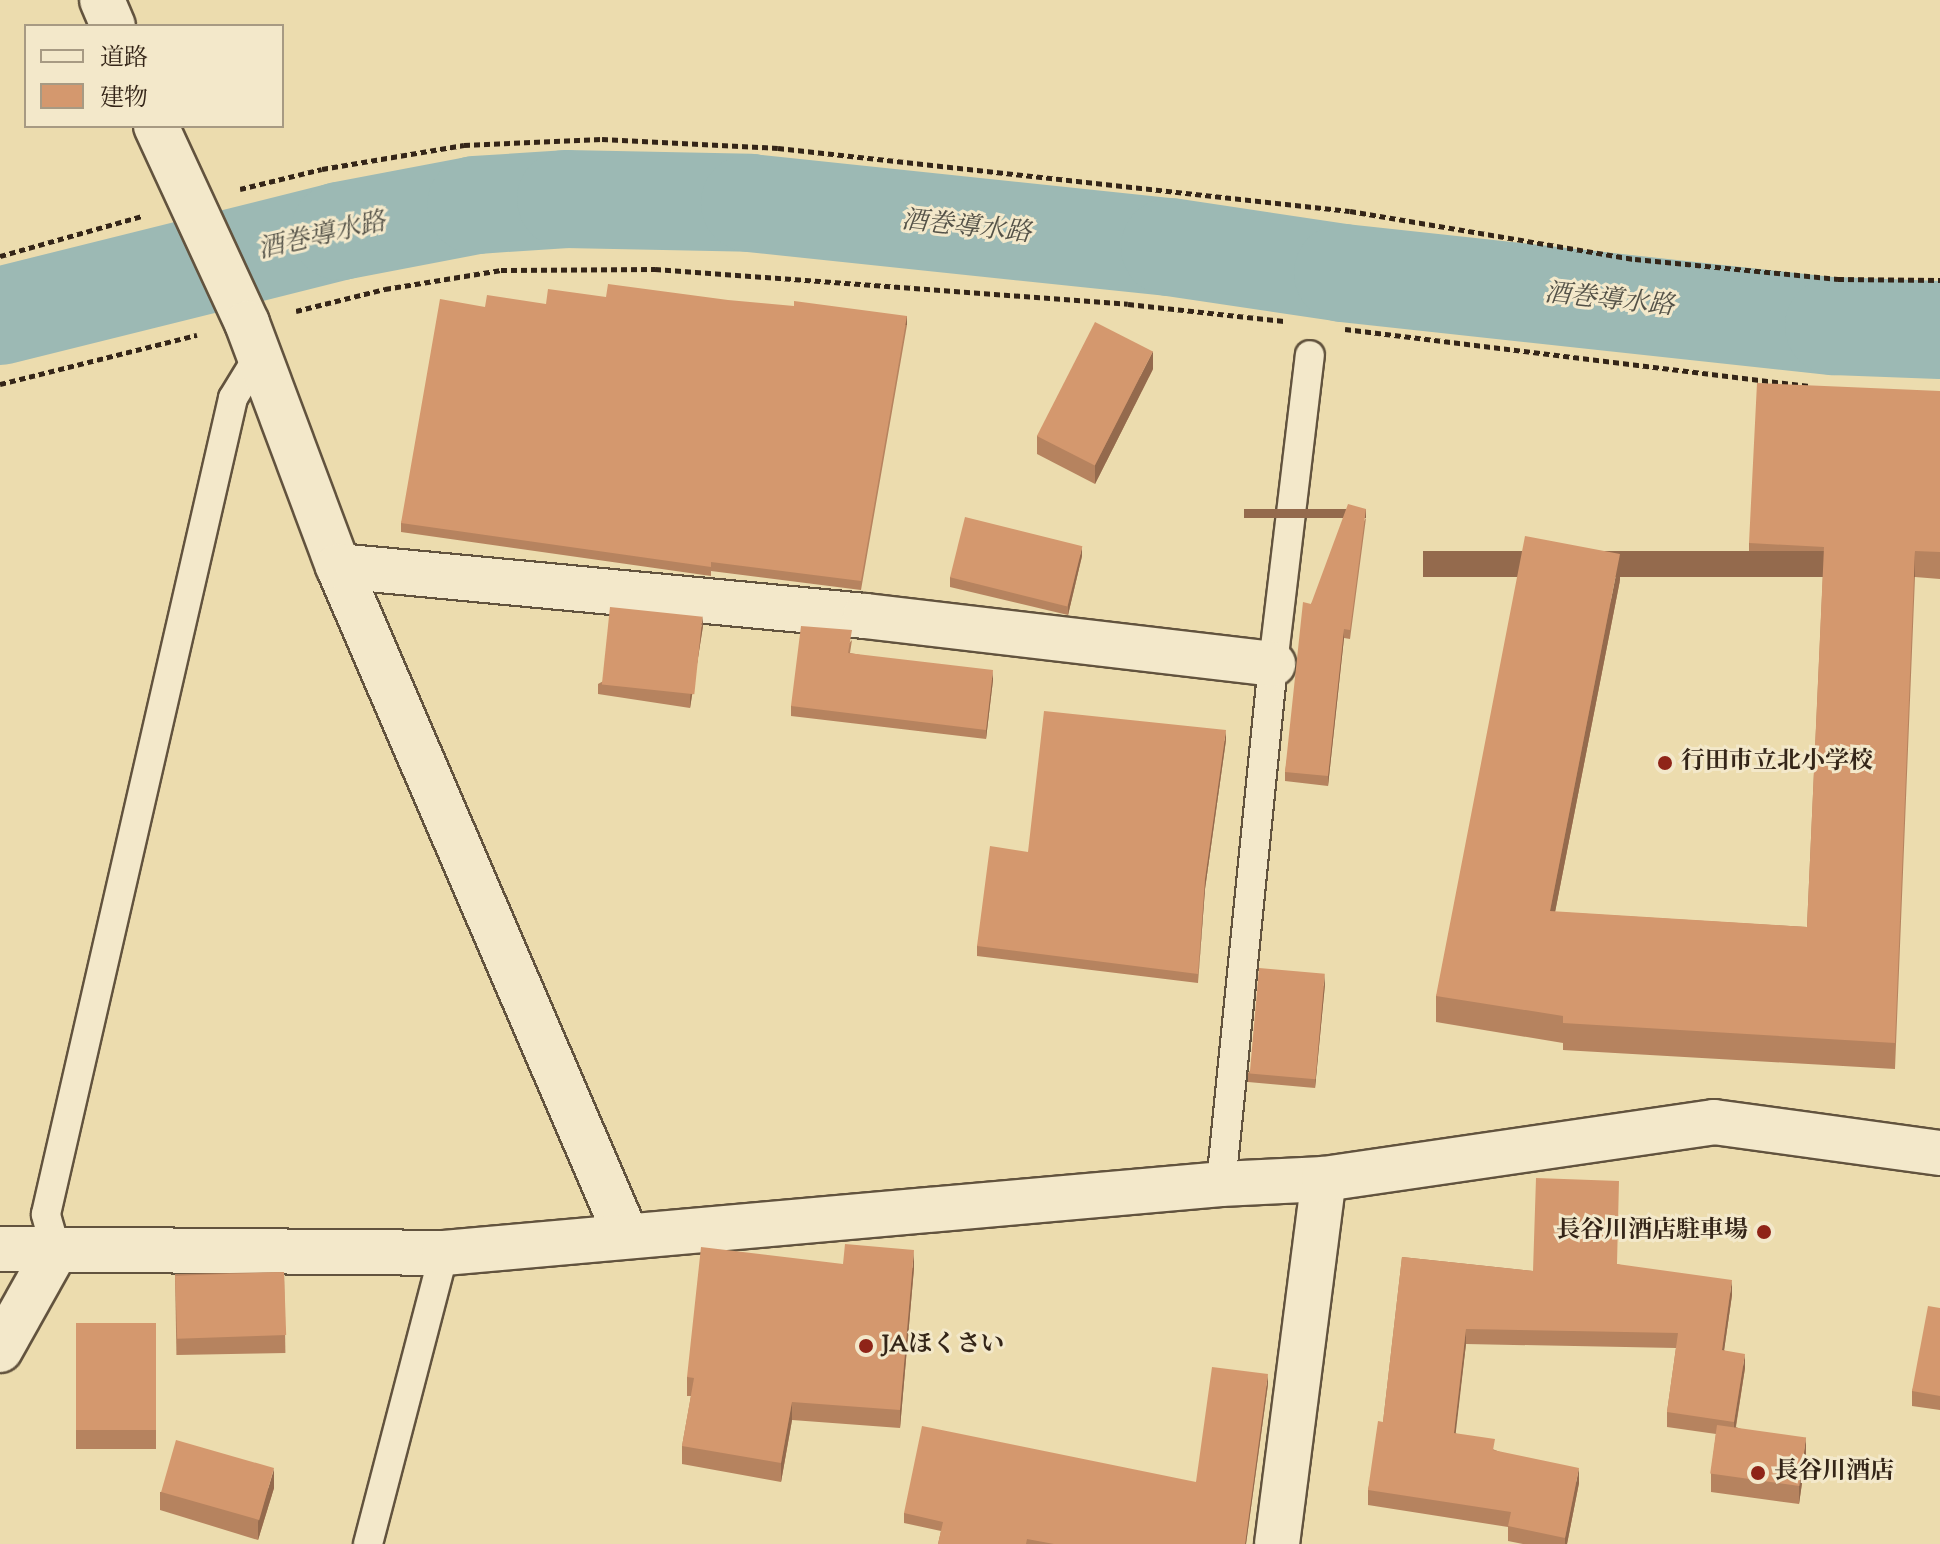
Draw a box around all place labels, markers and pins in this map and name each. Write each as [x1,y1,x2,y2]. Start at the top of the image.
place label: 行田市立北小学校 [1681,749,1873,777]
marker: 行田市立北小学校 [1656,754,1674,772]
place label: 長谷川酒店駐車場 [1556,1218,1748,1246]
marker: 長谷川酒店駐車場 [1755,1223,1773,1241]
place label: JAほくさい [882,1332,1004,1360]
marker: JAほくさい [857,1337,875,1355]
place label: 長谷川酒店 [1774,1459,1894,1487]
marker: 長谷川酒店 [1749,1464,1767,1482]

